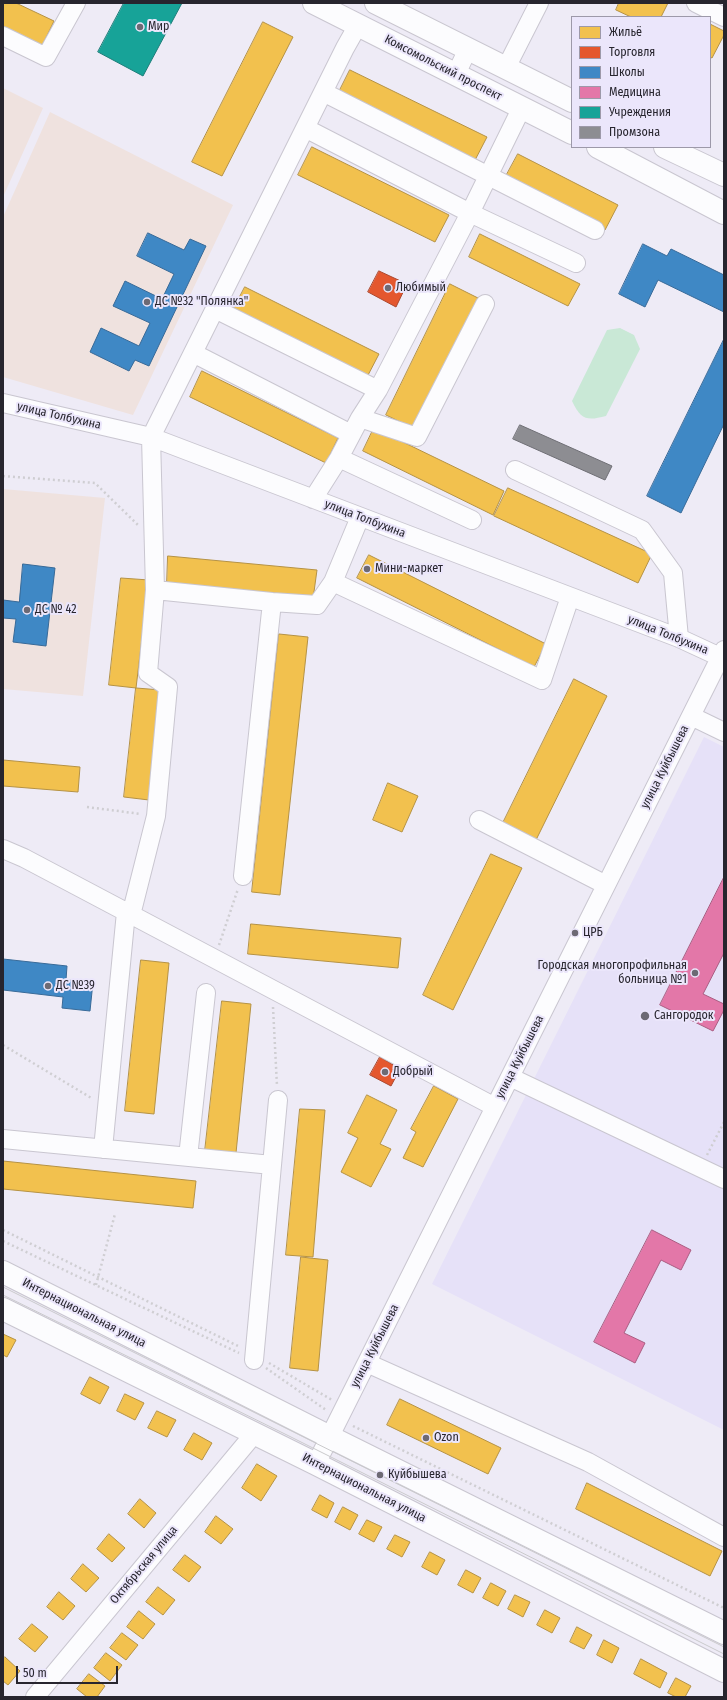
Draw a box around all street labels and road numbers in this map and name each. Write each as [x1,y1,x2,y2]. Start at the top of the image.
street label: Комсомольский проспект [382,32,504,104]
street label: улица Толбухина [16,399,102,433]
street label: улица Толбухина [322,497,408,541]
street label: улица Толбухина [626,612,710,658]
street label: улица Куйбышева [638,723,692,811]
street label: улица Куйбышева [493,1013,547,1101]
street label: Интернациональная улица [20,1275,148,1351]
street label: улица Куйбышева [348,1302,402,1390]
street label: Интернациональная улица [300,1450,428,1526]
street label: Октябрьская улица [107,1523,181,1607]

